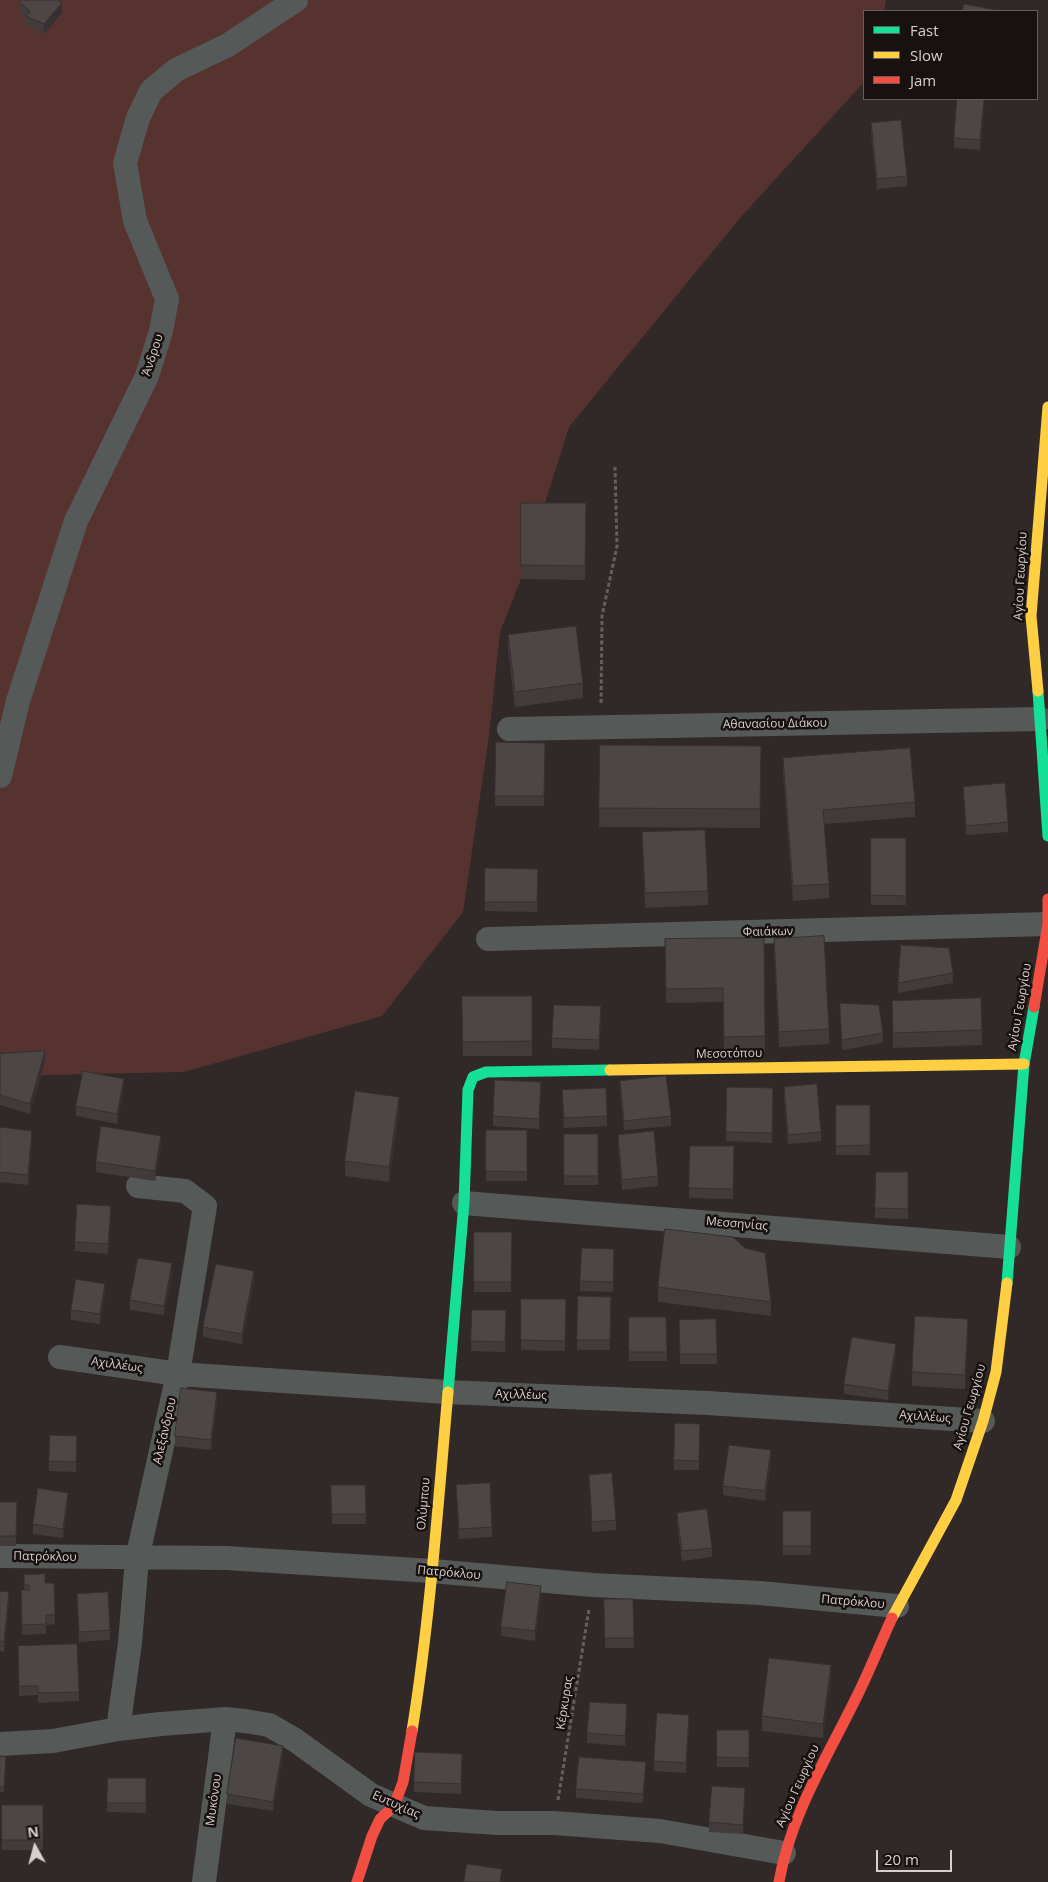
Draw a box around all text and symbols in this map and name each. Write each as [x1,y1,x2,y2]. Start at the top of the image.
legend [863,10,1038,100]
text: Fast [910,20,939,40]
text: Slow [910,45,943,65]
text: Jam [910,70,936,90]
street label: Άνδρου [140,332,166,378]
street label: Αγίου Γεωργίου [1011,531,1031,621]
street label: Αθανασίου Διάκου [723,716,827,732]
street label: Φαιάκων [743,924,793,940]
street label: Αγίου Γεωργίου [1005,962,1035,1052]
street label: Μεσοτόπου [696,1046,762,1062]
street label: Μεσσηνίας [705,1214,769,1234]
street label: Αχιλλέως [90,1354,144,1376]
street label: Αγίου Γεωργίου [951,1362,989,1452]
street label: Αχιλλέως [495,1387,547,1403]
street label: Αλεξάνδρου [150,1396,180,1466]
street label: Αχιλλέως [899,1408,951,1426]
street label: Ολύμπου [415,1477,433,1531]
street label: Πατρόκλου [13,1549,77,1565]
street label: Πατρόκλου [417,1563,481,1583]
street label: Πατρόκλου [821,1592,885,1612]
street label: Κέρκυρας [554,1675,576,1731]
street label: Αγίου Γεωργίου [773,1743,823,1829]
street label: Μυκόνου [203,1773,225,1827]
street label: Ευτυχίας [370,1788,422,1822]
text: N [26,1821,40,1842]
north arrow [10,1822,60,1872]
scale bar [878,1840,954,1872]
text: 20 m [884,1849,919,1869]

